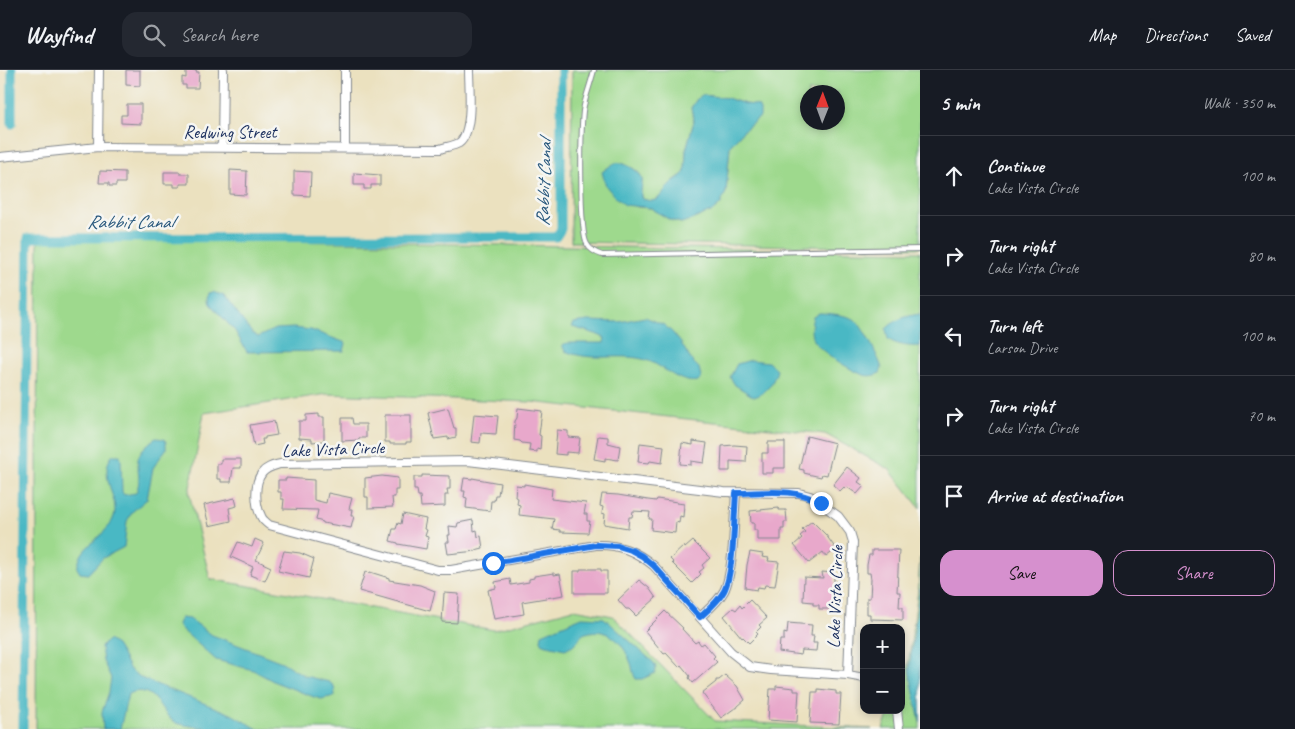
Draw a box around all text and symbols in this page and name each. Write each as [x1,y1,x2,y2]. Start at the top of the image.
search box [122,12,472,57]
text: Wayfind [25,20,92,50]
icon: search [140,21,168,49]
text: Search here [180,23,258,47]
text: Map [1089,24,1116,46]
text: Directions [1144,24,1207,46]
text: Saved [1235,24,1270,46]
north arrow [800,85,845,130]
text: 5 min [940,90,980,116]
text: Walk · 350 m [1203,93,1275,113]
street label: Redwing Street [184,121,278,143]
water label: Rabbit Canal [531,133,558,226]
text: Continue [987,154,1044,178]
icon: ahead [940,162,968,190]
text: 100 m [1241,166,1275,186]
text: Lake Vista Circle [987,178,1078,198]
water label: Rabbit Canal [87,210,180,234]
text: Turn right [987,234,1054,258]
icon: right [940,242,968,270]
text: 80 m [1248,246,1275,266]
text: Lake Vista Circle [987,258,1078,278]
text: Turn left [987,314,1042,338]
icon: left [940,322,968,350]
text: 100 m [1241,326,1275,346]
text: Larson Drive [987,338,1057,358]
text: Turn right [987,394,1054,418]
icon: right [940,402,968,430]
text: 70 m [1248,406,1275,426]
text: Lake Vista Circle [987,418,1078,438]
street label: Lake Vista Circle [281,436,386,462]
icon: arrive [940,482,968,510]
text: Arrive at destination [987,484,1123,508]
route end [810,492,833,515]
street label: Lake Vista Circle [822,544,848,649]
button: Save [940,550,1103,596]
button: Share [1113,550,1275,596]
route start [482,552,505,575]
map controls [860,624,905,714]
button: + [860,624,905,669]
button: − [860,669,905,714]

